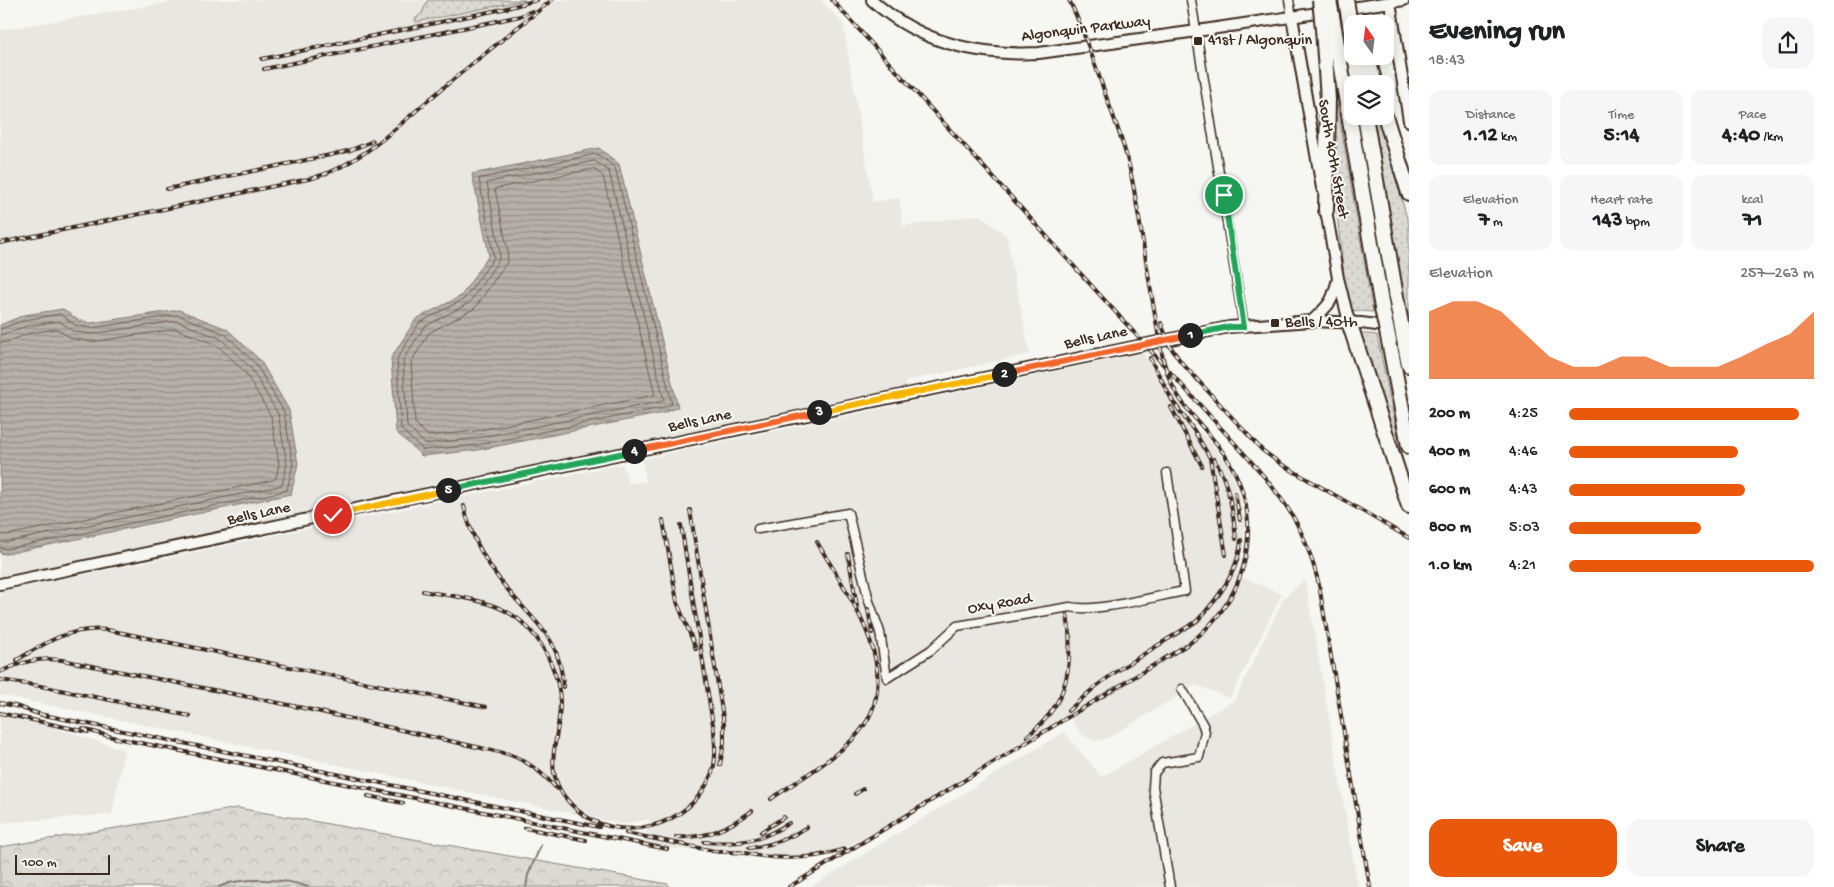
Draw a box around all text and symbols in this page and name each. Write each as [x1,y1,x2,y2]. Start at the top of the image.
street label: Algonquin Parkway [1021,13,1152,47]
north arrow [1344,15,1394,65]
map controls [1344,15,1394,125]
text: Evening run [1429,16,1565,49]
button: share [1762,17,1814,69]
place label: 41st / Algonquin [1208,32,1312,51]
marker: 41st / Algonquin [1192,35,1204,47]
text: 18:43 [1429,52,1465,71]
button: layers [1344,75,1394,125]
street label: South 40th Street [1312,98,1352,221]
text: Distance [1466,107,1515,124]
text: Time [1609,107,1634,124]
text: Pace [1739,107,1766,124]
text: 1.12 [1464,124,1498,149]
text: 5:14 [1603,124,1640,149]
text: 4:40 [1722,124,1760,149]
text: km [1498,129,1517,146]
text: /km [1760,129,1783,146]
pin [1203,174,1245,216]
icon: arrive [1210,181,1238,209]
text: Elevation [1463,192,1518,209]
text: Heart rate [1590,192,1653,209]
text: kcal [1742,192,1763,209]
text: 7 [1478,209,1489,234]
text: 143 [1593,209,1622,234]
text: 71 [1743,209,1762,234]
text: m [1489,214,1503,231]
text: bpm [1622,214,1650,231]
text: Elevation [1429,265,1493,284]
text: 257–263 m [1740,265,1814,284]
place label: Bells / 40th [1284,314,1358,333]
marker: Bells / 40th [1269,317,1281,329]
pin: 1 [1178,322,1202,348]
street label: Bells Lane [1062,323,1130,355]
text: 1 [1188,327,1193,344]
pin: 2 [992,362,1016,386]
text: 2 [1001,366,1008,383]
pin: 3 [806,400,832,424]
text: 3 [816,404,823,421]
text: 200 m [1429,405,1470,424]
text: 4:25 [1509,405,1538,424]
street label: Bells Lane [666,406,734,438]
pin: 4 [622,438,646,464]
text: 4 [631,443,638,460]
text: 400 m [1429,443,1470,462]
text: 4:46 [1509,443,1537,462]
pin: 5 [436,478,460,502]
text: 600 m [1429,481,1470,500]
text: 4:43 [1509,481,1537,500]
text: 5 [445,482,452,499]
pin [312,494,354,536]
street label: Bells Lane [225,499,293,531]
icon: check [319,501,347,529]
text: 800 m [1429,519,1471,538]
text: 5:03 [1509,519,1540,538]
text: 1.0 km [1429,557,1472,576]
text: 4:21 [1509,557,1536,576]
street label: Oxy Road [967,590,1035,620]
button: Save [1429,819,1617,877]
button: Share [1627,819,1814,877]
scale bar [15,852,110,875]
text: 100 m [22,855,57,872]

